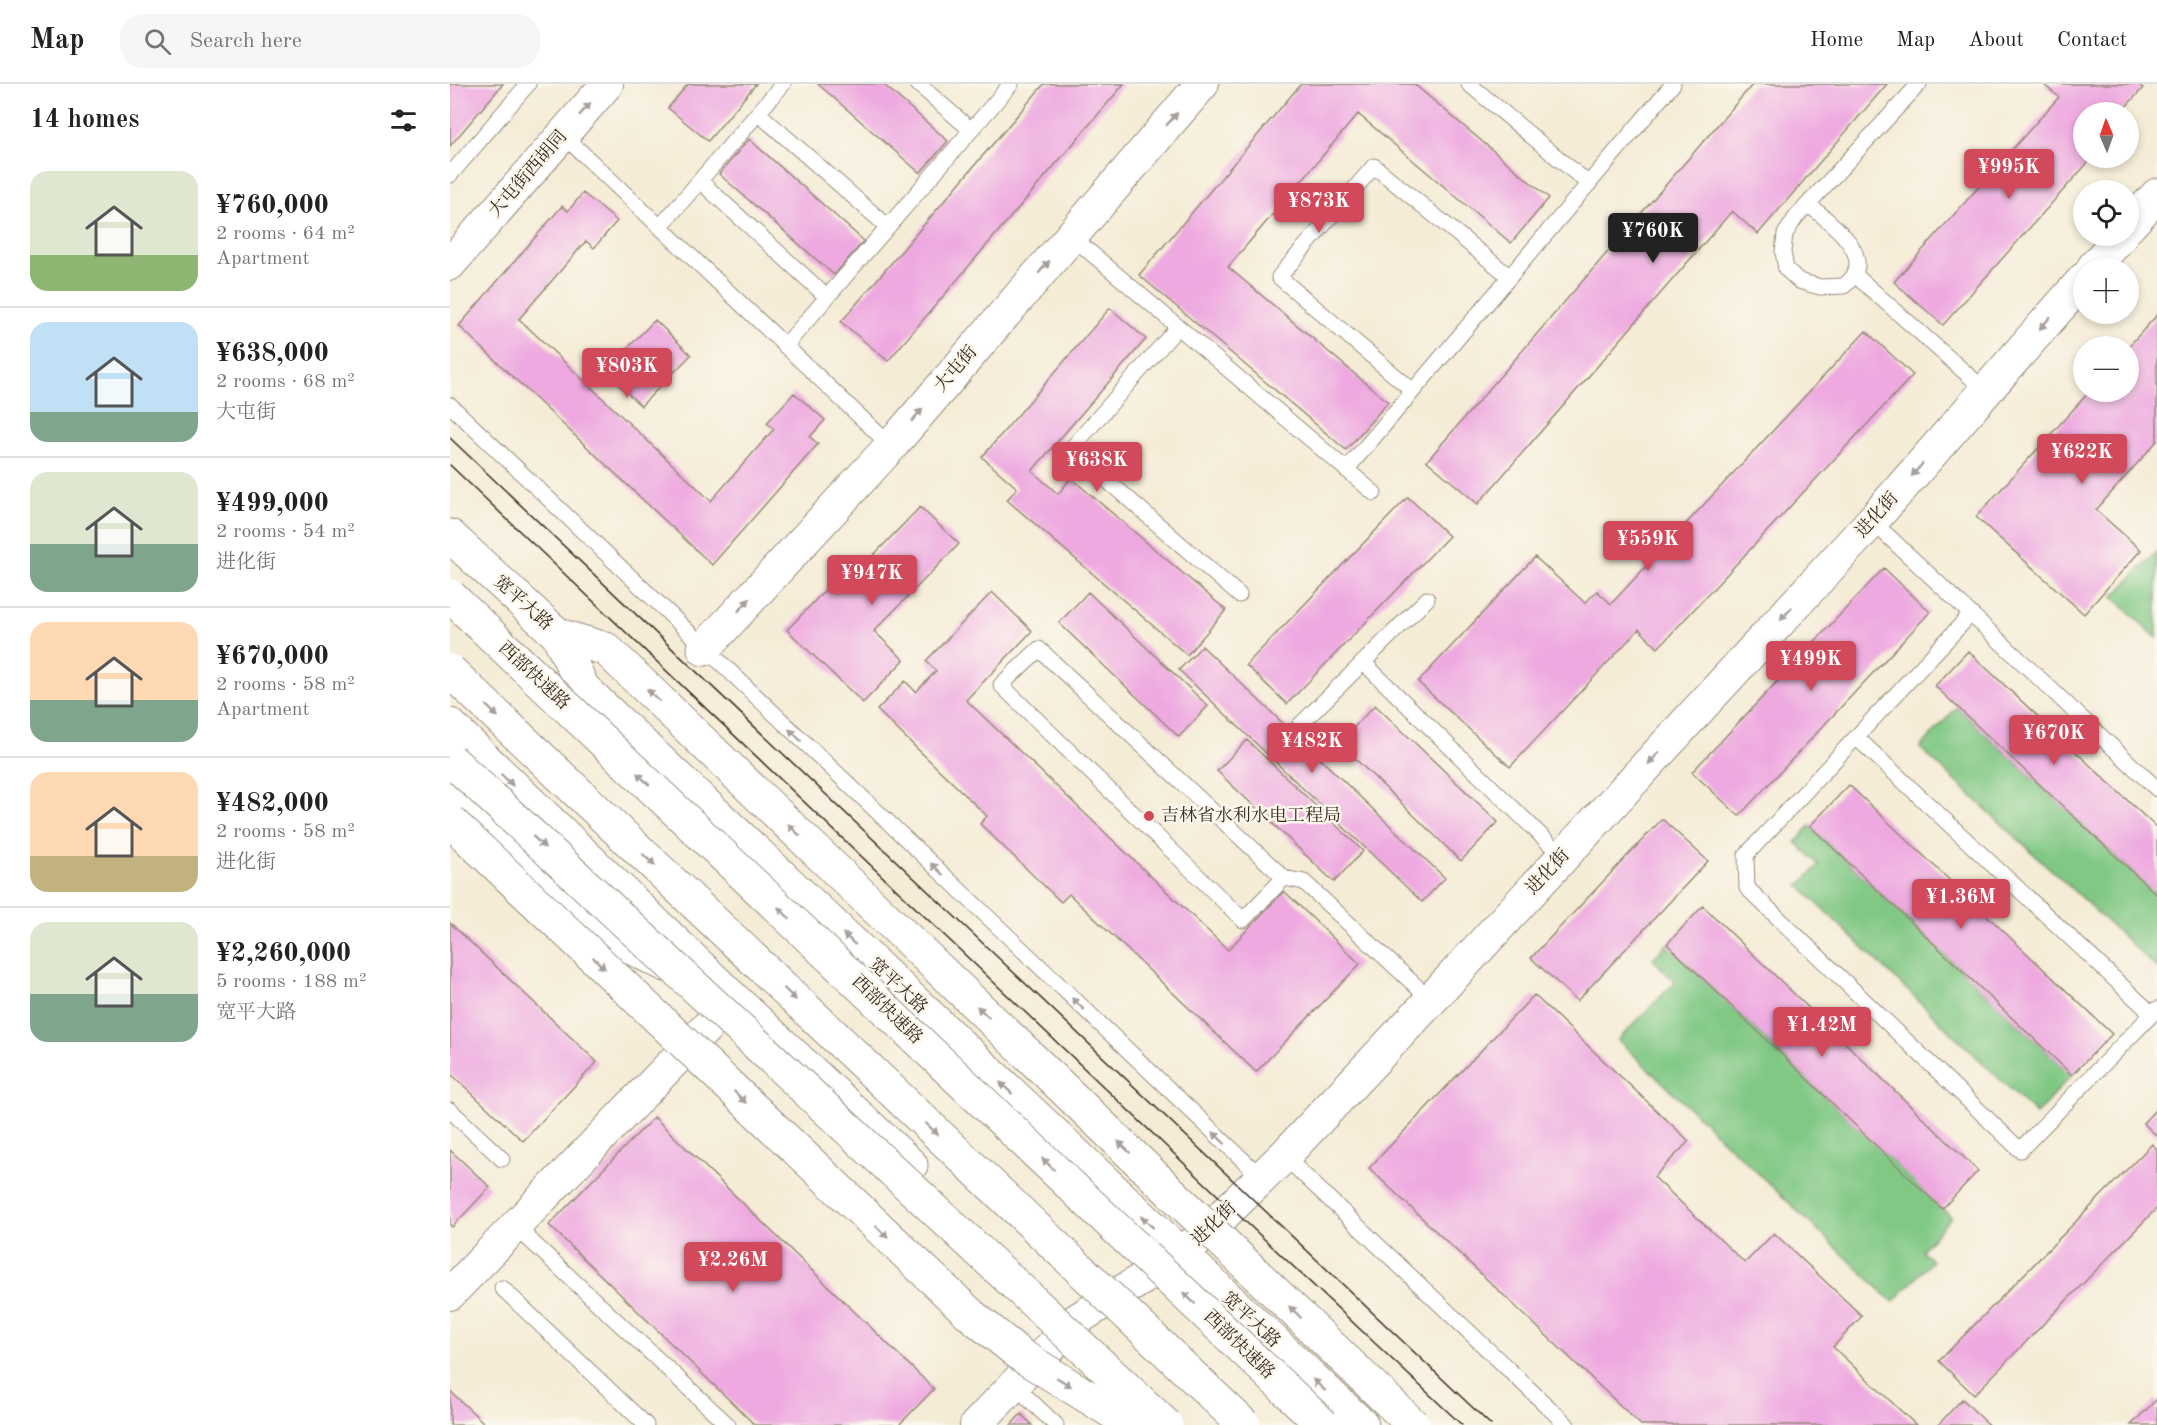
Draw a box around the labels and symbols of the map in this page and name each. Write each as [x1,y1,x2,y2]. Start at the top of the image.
one-way arrow [578,102,591,117]
north arrow [2073,102,2139,168]
one-way arrow [1165,112,1178,127]
street label: 大屯街西胡同 [484,126,570,221]
pin: ¥995K [1967,149,2051,200]
pin: ¥873K [1277,183,1361,234]
pin: ¥760K [1611,213,1695,264]
one-way arrow [1038,259,1051,275]
one-way arrow [2039,315,2052,330]
street label: 大屯街 [930,341,981,395]
pin: ¥803K [585,348,669,399]
one-way arrow [911,407,924,423]
pin: ¥622K [2040,434,2124,485]
pin: ¥638K [1055,442,1139,493]
one-way arrow [1911,462,1924,477]
street label: 进化街 [1851,488,1902,541]
pin: ¥559K [1606,521,1690,572]
pin: ¥947K [830,555,914,606]
street label: 宽平大路 [490,571,557,634]
one-way arrow [737,598,751,613]
one-way arrow [1779,607,1793,622]
street label: 西部快速路 [495,637,574,713]
pin: ¥499K [1769,641,1853,692]
one-way arrow [647,688,661,702]
one-way arrow [485,704,500,718]
pin: ¥670K [2012,715,2096,766]
pin: ¥482K [1270,723,1354,774]
one-way arrow [788,728,803,742]
one-way arrow [1647,750,1661,765]
one-way arrow [500,773,514,787]
one-way arrow [636,773,651,786]
place label: 吉林省水利水电工程局 [1161,805,1341,825]
marker: 吉林省水利水电工程局 [1142,809,1156,823]
one-way arrow [786,823,801,837]
one-way arrow [531,835,546,848]
street label: 进化街 [1522,845,1573,898]
one-way arrow [641,853,656,866]
one-way arrow [930,863,944,877]
pin: ¥1.36M [1912,879,2010,930]
one-way arrow [778,907,792,921]
one-way arrow [842,933,856,947]
street label: 宽平大路 [866,953,932,1017]
one-way arrow [591,956,606,969]
street label: 西部快速路 [848,971,927,1048]
one-way arrow [783,987,798,1001]
one-way arrow [1071,998,1086,1011]
one-way arrow [976,1005,991,1019]
pin: ¥1.42M [1773,1007,1871,1058]
one-way arrow [998,1081,1013,1095]
one-way arrow [733,1090,747,1104]
one-way arrow [924,1121,938,1135]
one-way arrow [1212,1131,1227,1145]
one-way arrow [1117,1141,1131,1155]
one-way arrow [1041,1157,1055,1171]
street label: 进化街 [1187,1197,1240,1249]
one-way arrow [1140,1215,1155,1229]
one-way arrow [874,1225,889,1239]
pin: ¥2.26M [684,1242,782,1293]
street label: 宽平大路 [1219,1287,1285,1351]
one-way arrow [1182,1292,1197,1305]
one-way arrow [1288,1305,1302,1319]
street label: 西部快速路 [1200,1306,1279,1383]
one-way arrow [1056,1376,1072,1387]
one-way arrow [1312,1378,1327,1392]

